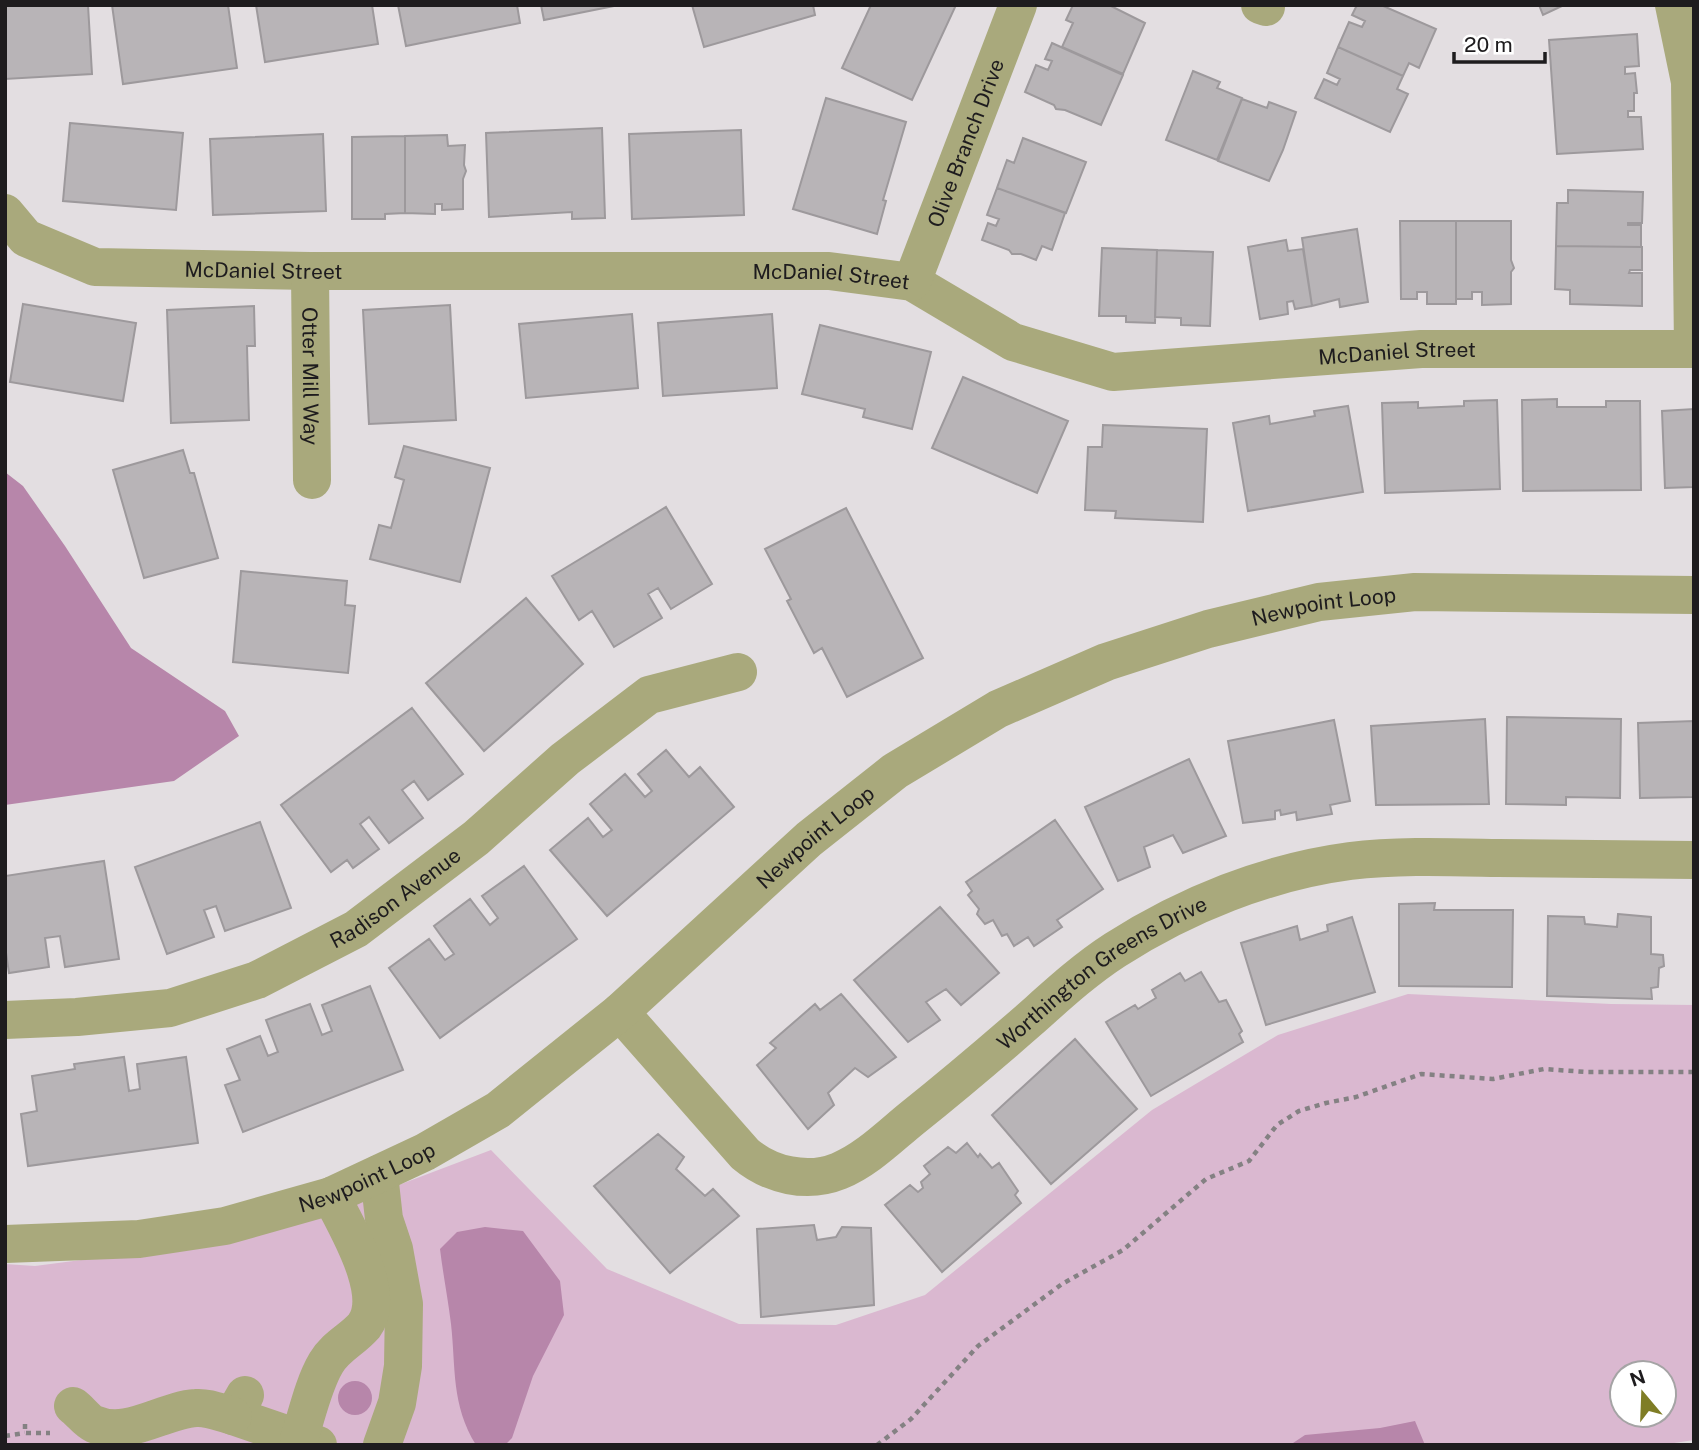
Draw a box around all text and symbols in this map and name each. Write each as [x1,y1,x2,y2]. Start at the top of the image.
scale bar [1454,21,1545,65]
text: 20 m [1464,32,1513,57]
street label: Olive Branch Drive [922,55,1009,231]
street label: McDaniel Street [184,256,342,284]
street label: McDaniel Street [752,258,911,294]
street label: Otter Mill Way [298,307,324,445]
street label: McDaniel Street [1317,337,1476,369]
street label: Newpoint Loop [1249,582,1397,631]
street label: Newpoint Loop [751,780,879,894]
street label: Radison Avenue [325,842,465,953]
street label: Worthington Greens Drive [992,890,1210,1055]
street label: Newpoint Loop [295,1137,439,1217]
north arrow [1608,1359,1678,1429]
text: N [1627,1365,1648,1391]

